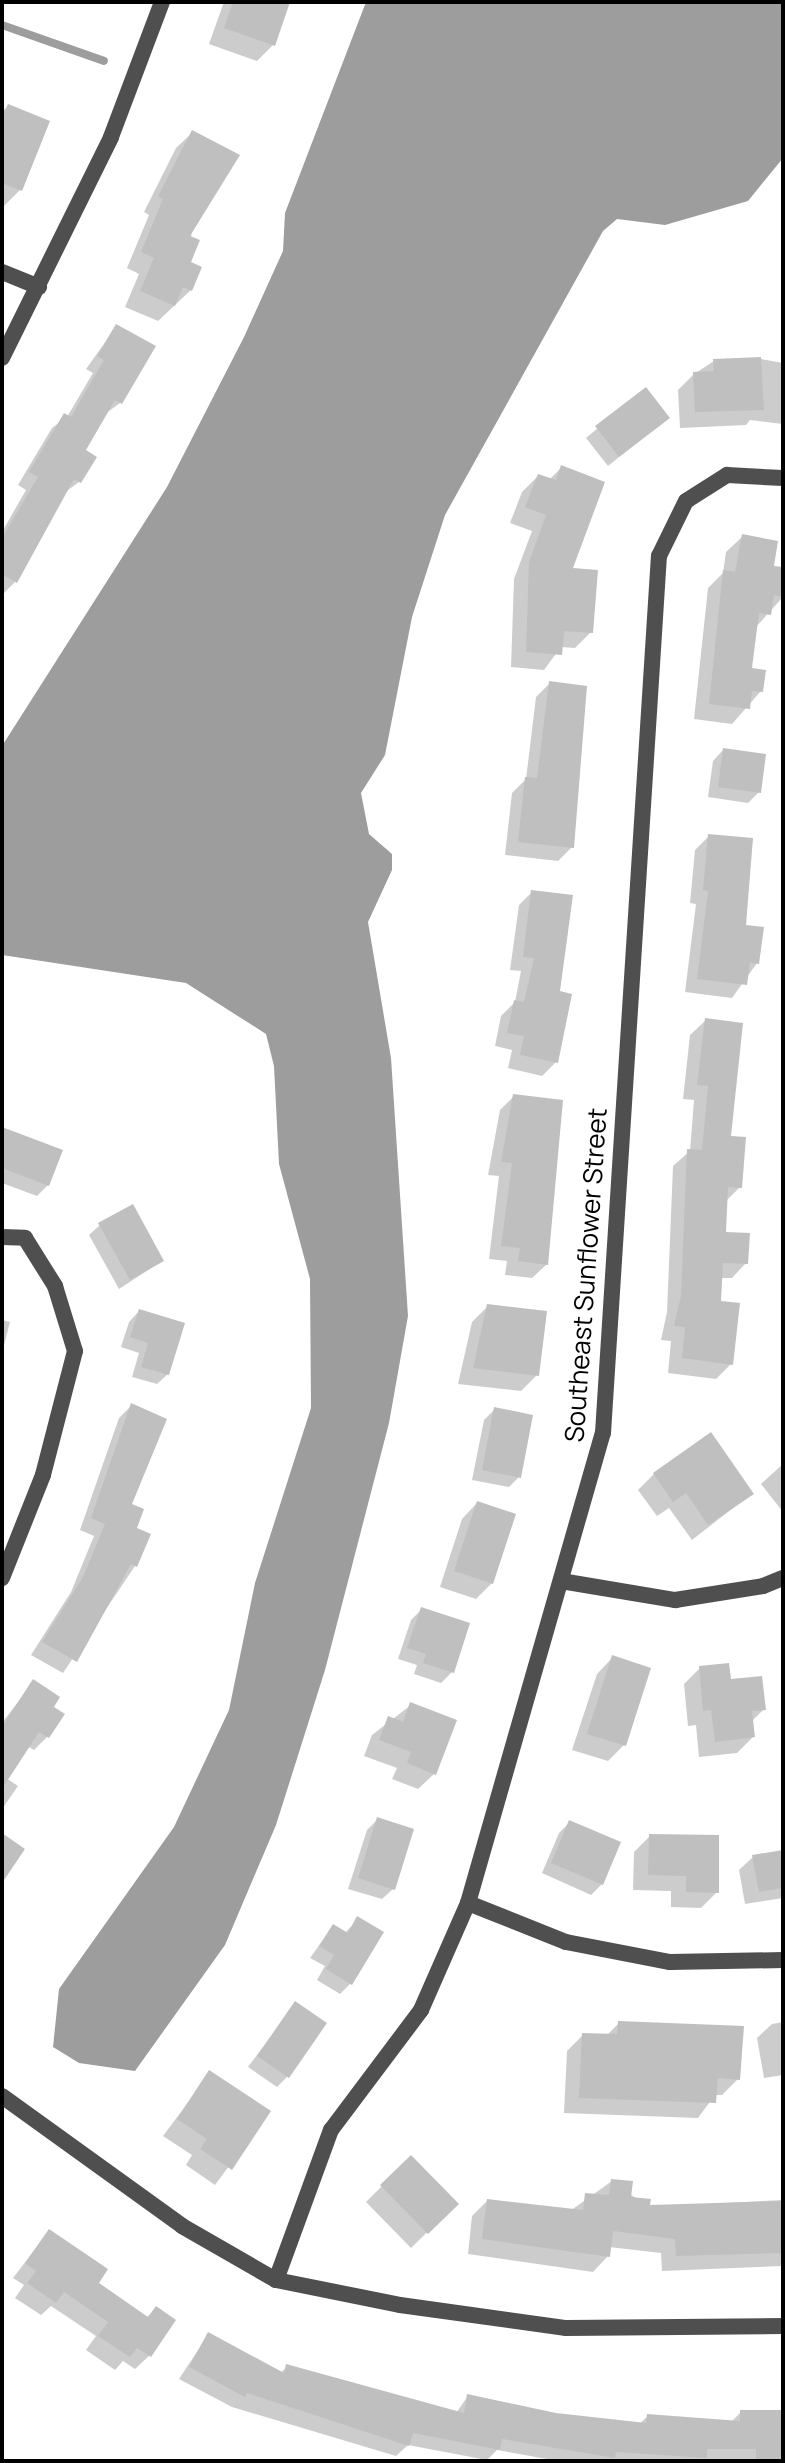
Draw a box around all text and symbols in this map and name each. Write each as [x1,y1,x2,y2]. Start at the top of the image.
street label: Southeast Sunflower Street [559,1107,613,1443]

